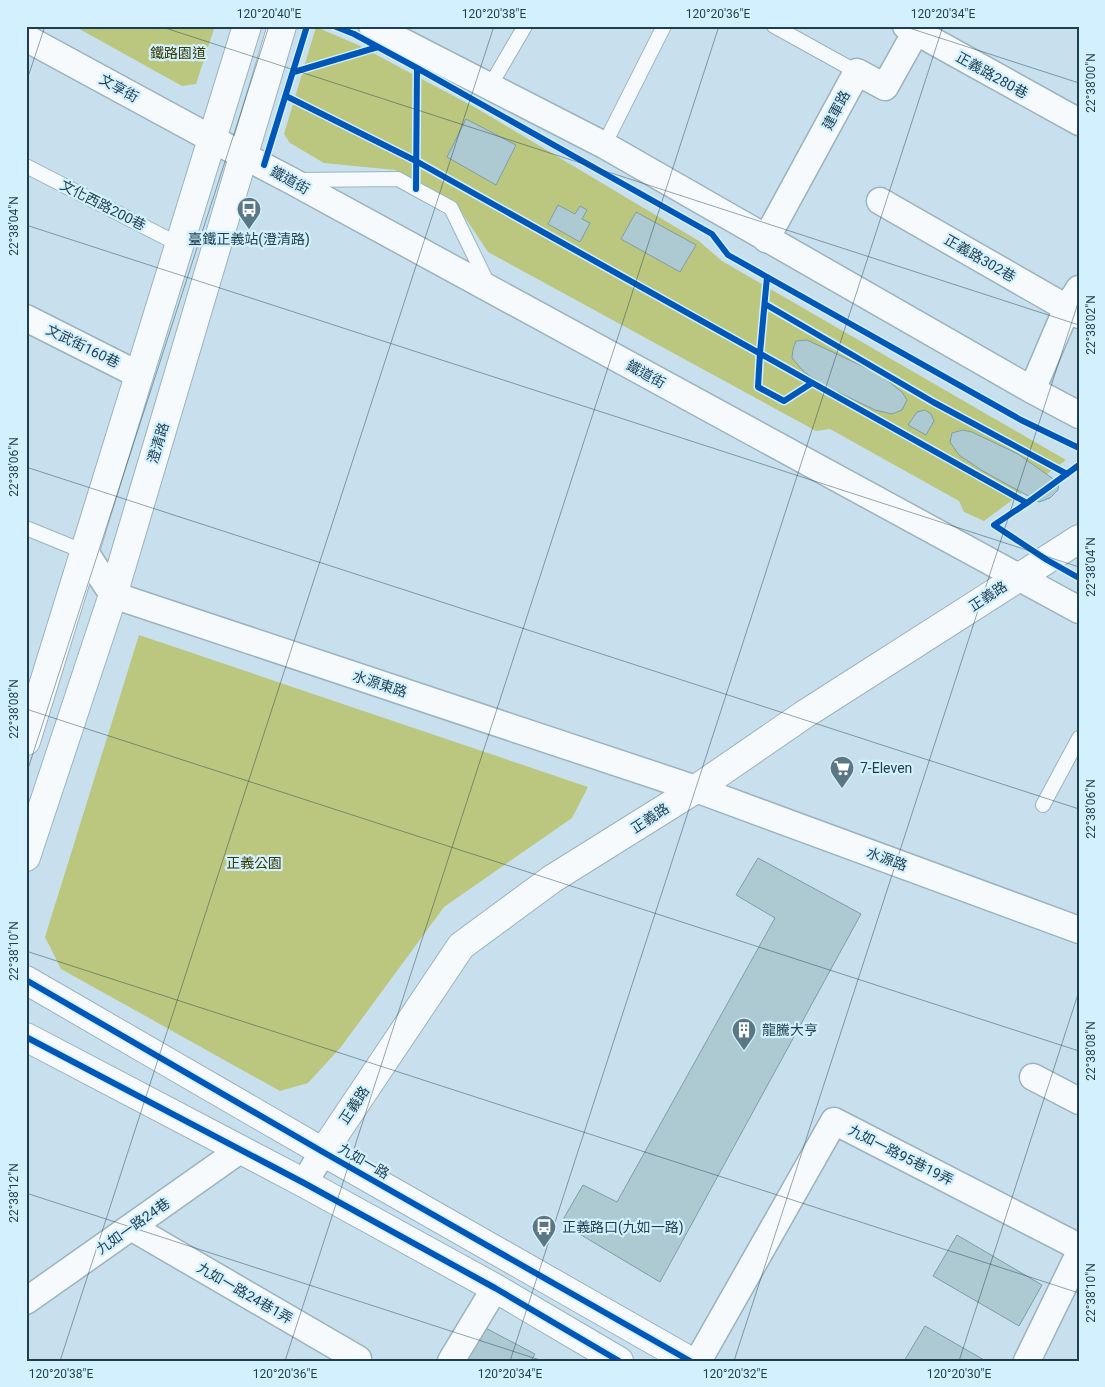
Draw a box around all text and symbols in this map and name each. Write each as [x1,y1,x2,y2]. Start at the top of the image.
text: 120°20'40"E [237,7,301,21]
text: 120°20'38"E [462,7,526,21]
text: 120°20'36"E [686,7,750,21]
text: 120°20'34"E [911,7,975,21]
park label: 鐵路園道 [150,45,206,61]
street label: 正義路280巷 [953,49,1031,101]
text: 22°38'00"N [1084,53,1098,113]
street label: 文享街 [97,71,141,105]
street label: 建軍路 [819,88,853,132]
street label: 鐵道街 [268,163,312,197]
street label: 文化西路200巷 [58,177,148,233]
text: 22°38'04"N [7,196,21,256]
bus stop icon: 臺鐵正義站(澄清路) [236,196,262,230]
place label: 臺鐵正義站(澄清路) [188,231,310,248]
street label: 正義路302巷 [942,231,1018,285]
text: 22°38'02"N [1084,295,1098,355]
street label: 文武街160巷 [44,321,122,371]
street label: 鐵道街 [624,357,668,391]
street label: 澄清路 [144,421,172,465]
text: 22°38'06"N [7,437,21,497]
text: 22°38'04"N [1084,537,1098,597]
street label: 正義路 [966,578,1010,614]
street label: 水源東路 [351,668,409,700]
text: 22°38'08"N [7,679,21,739]
supermarket icon: 7-Eleven [829,755,855,789]
place label: 7-Eleven [860,760,912,776]
text: 22°38'06"N [1084,779,1098,839]
street label: 正義路 [628,800,672,836]
street label: 水源路 [865,844,909,874]
park label: 正義公園 [226,855,282,871]
text: 22°38'10"N [7,921,21,981]
building icon: 龍騰大亨 [731,1017,757,1051]
text: 22°38'08"N [1084,1021,1098,1081]
place label: 龍騰大亨 [762,1022,818,1038]
street label: 正義路 [336,1083,372,1127]
street label: 九如一路95巷19弄 [846,1122,956,1188]
street label: 九如一路 [336,1140,392,1182]
text: 22°38'12"N [7,1163,21,1223]
street label: 九如一路24巷 [93,1195,173,1257]
bus stop icon: 正義路口(九如一路) [531,1214,557,1248]
place label: 正義路口(九如一路) [562,1219,684,1236]
street label: 九如一路24巷1弄 [194,1259,296,1327]
text: 22°38'10"N [1084,1263,1098,1323]
text: 120°20'38"E [29,1367,93,1381]
text: 120°20'36"E [253,1367,317,1381]
text: 120°20'34"E [478,1367,542,1381]
text: 120°20'32"E [703,1367,767,1381]
text: 120°20'30"E [927,1367,991,1381]

